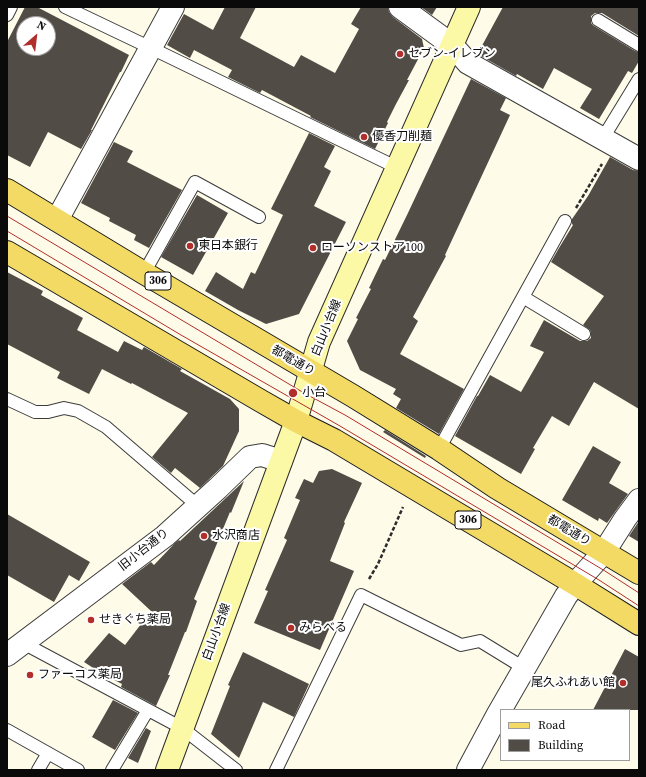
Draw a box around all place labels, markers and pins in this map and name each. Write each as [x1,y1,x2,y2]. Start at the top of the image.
place label: セブン-イレブン [408,47,496,61]
marker: セブン-イレブン [395,49,405,59]
place label: 優香刀削麺 [372,130,432,144]
marker: 優香刀削麺 [359,132,369,142]
place label: 東日本銀行 [198,239,258,253]
marker: 東日本銀行 [185,241,195,251]
place label: ローソンストア100 [321,241,423,255]
marker: ローソンストア100 [308,243,318,253]
place label: 小台 [302,386,326,400]
marker: 小台 [287,387,299,399]
place label: 水沢商店 [212,529,260,543]
marker: 水沢商店 [199,531,209,541]
place label: せきぐち薬局 [99,613,171,627]
marker: せきぐち薬局 [86,615,96,625]
place label: みらべる [299,621,347,635]
marker: みらべる [286,623,296,633]
place label: ファーコス薬局 [38,668,122,682]
marker: ファーコス薬局 [25,670,35,680]
place label: 尾久ふれあい館 [531,676,615,690]
marker: 尾久ふれあい館 [618,678,628,688]

